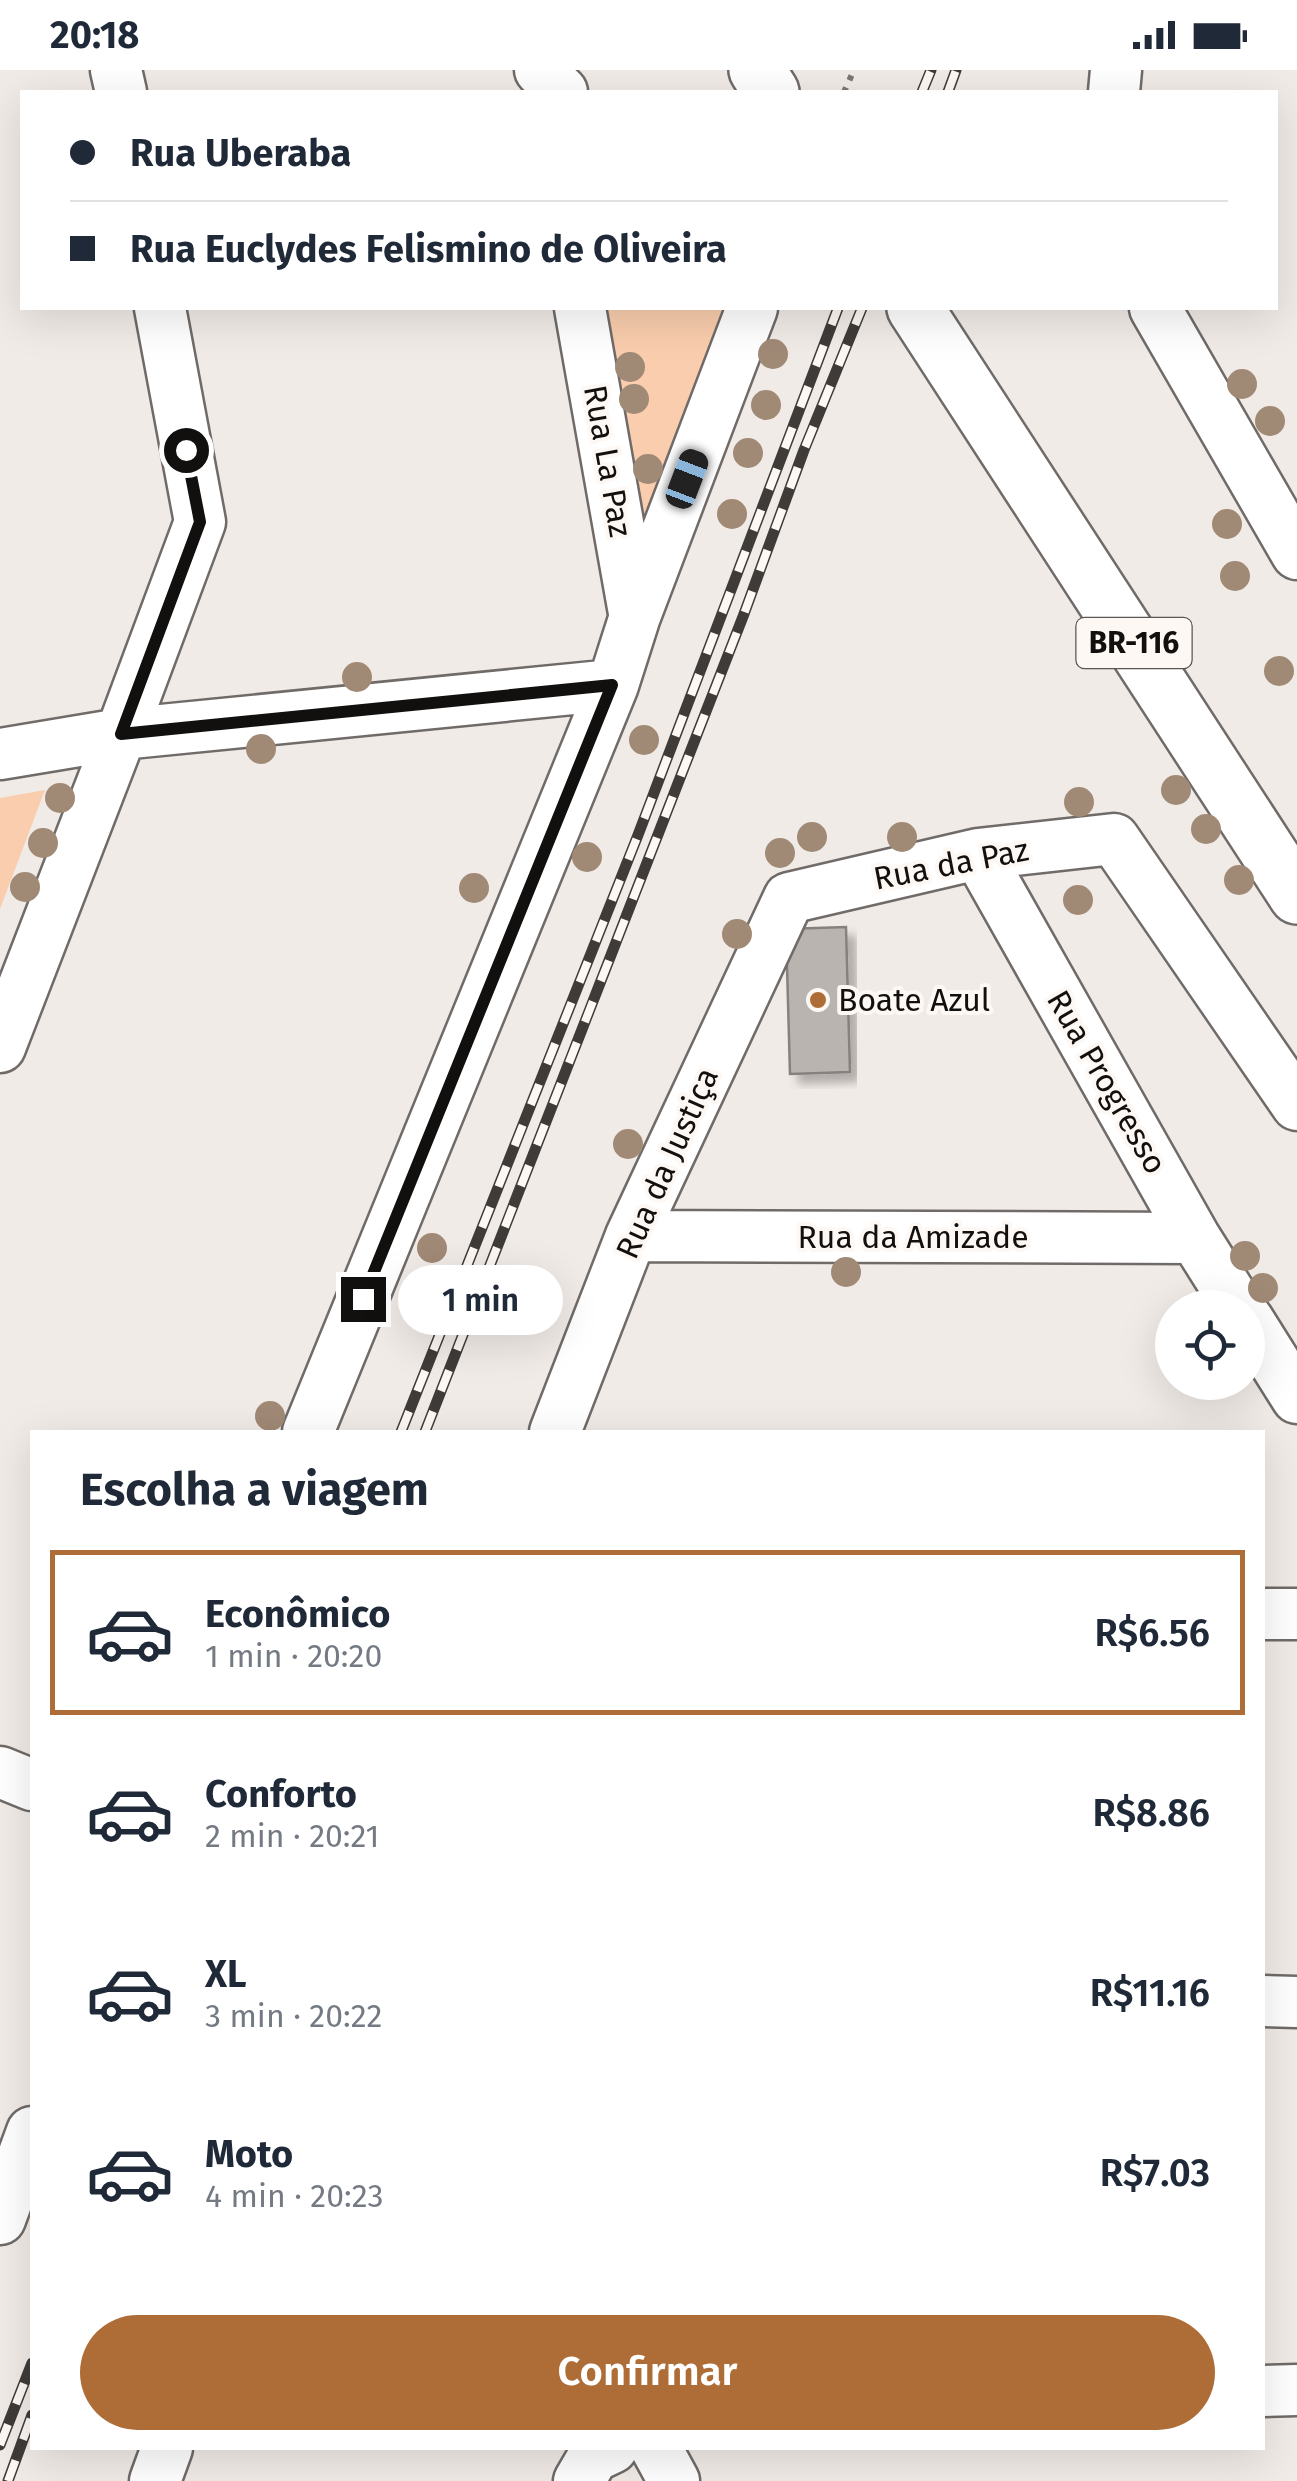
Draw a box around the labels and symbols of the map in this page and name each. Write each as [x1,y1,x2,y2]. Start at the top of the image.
street label: Rua La Paz [576,382,640,540]
route start [164,428,209,473]
car [662,446,712,512]
road number: BR-116 [1076,618,1192,668]
street label: Rua da Paz [870,830,1032,898]
place label: Boate Azul [838,981,990,1019]
street label: Rua Progresso [1039,983,1175,1181]
marker: Boate Azul [807,989,829,1011]
street label: Rua da Justiça [608,1062,726,1264]
street label: Rua da Amizade [797,1218,1029,1256]
callout: 1 min [398,1264,563,1334]
route end [341,1277,386,1322]

